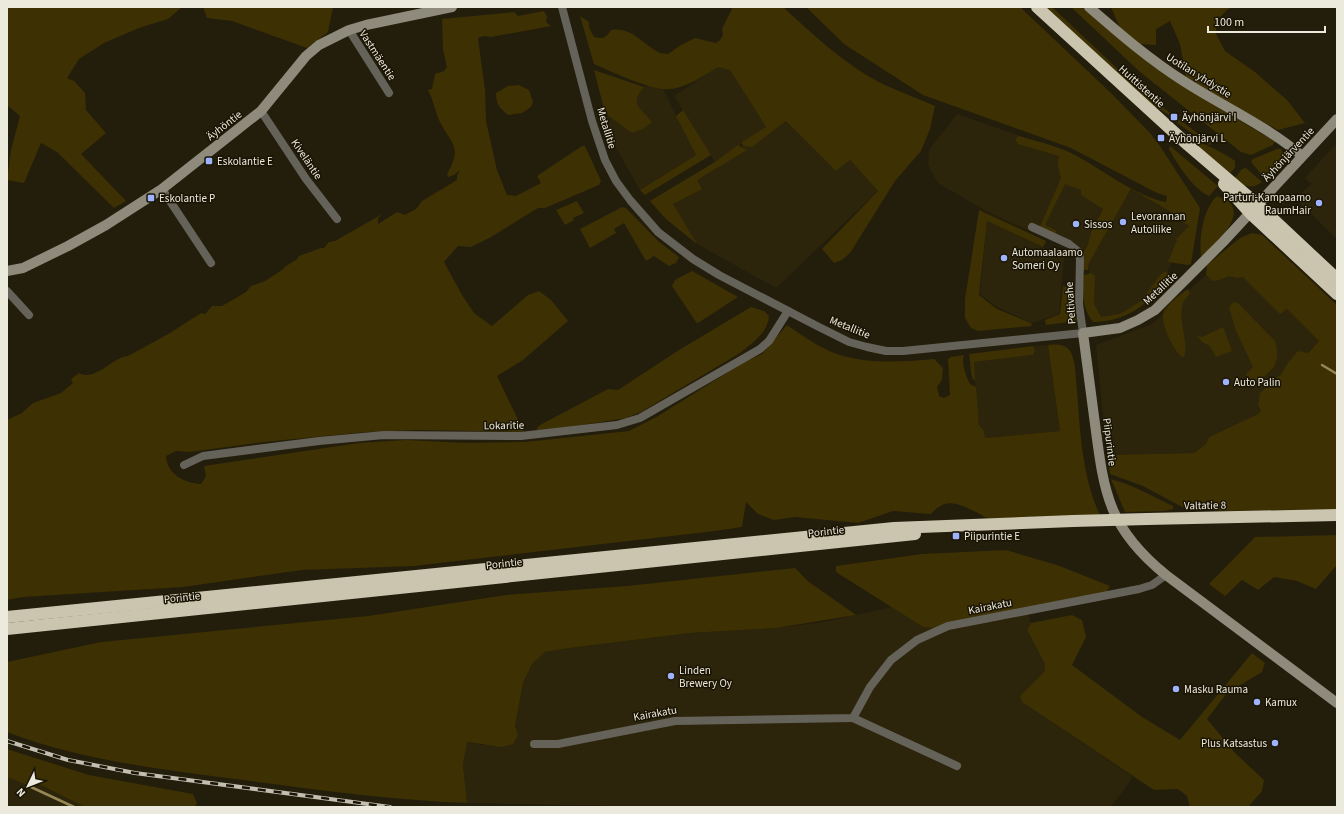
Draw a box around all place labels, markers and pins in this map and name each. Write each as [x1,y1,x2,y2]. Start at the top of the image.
place label: Äyhönjärvi I [1182,110,1236,125]
marker: Äyhönjärvi I [1169,112,1179,122]
place label: Äyhönjärvi L [1169,131,1226,146]
marker: Äyhönjärvi L [1156,133,1166,143]
place label: Eskolantie E [217,154,273,169]
marker: Eskolantie E [204,156,214,166]
place label: Parturi-Kampaamo RaumHair [1223,190,1311,218]
place label: Eskolantie P [159,191,215,206]
marker: Eskolantie P [146,193,156,203]
marker: Parturi-Kampaamo RaumHair [1314,198,1324,208]
place label: Levorannan Autoliike [1131,209,1185,237]
place label: Sissos [1084,217,1113,232]
marker: Levorannan Autoliike [1118,217,1128,227]
marker: Sissos [1071,219,1081,229]
place label: Automaalaamo Someri Oy [1012,245,1083,273]
marker: Automaalaamo Someri Oy [999,253,1009,263]
place label: Auto Palin [1234,375,1280,390]
marker: Auto Palin [1221,377,1231,387]
place label: Piipurintie E [964,529,1020,544]
marker: Piipurintie E [951,531,961,541]
place label: Linden Brewery Oy [679,663,732,691]
marker: Linden Brewery Oy [666,671,676,681]
place label: Masku Rauma [1184,682,1248,697]
marker: Masku Rauma [1171,684,1181,694]
place label: Kamux [1265,695,1297,710]
marker: Kamux [1252,697,1262,707]
place label: Plus Katsastus [1201,736,1267,751]
marker: Plus Katsastus [1270,738,1280,748]

